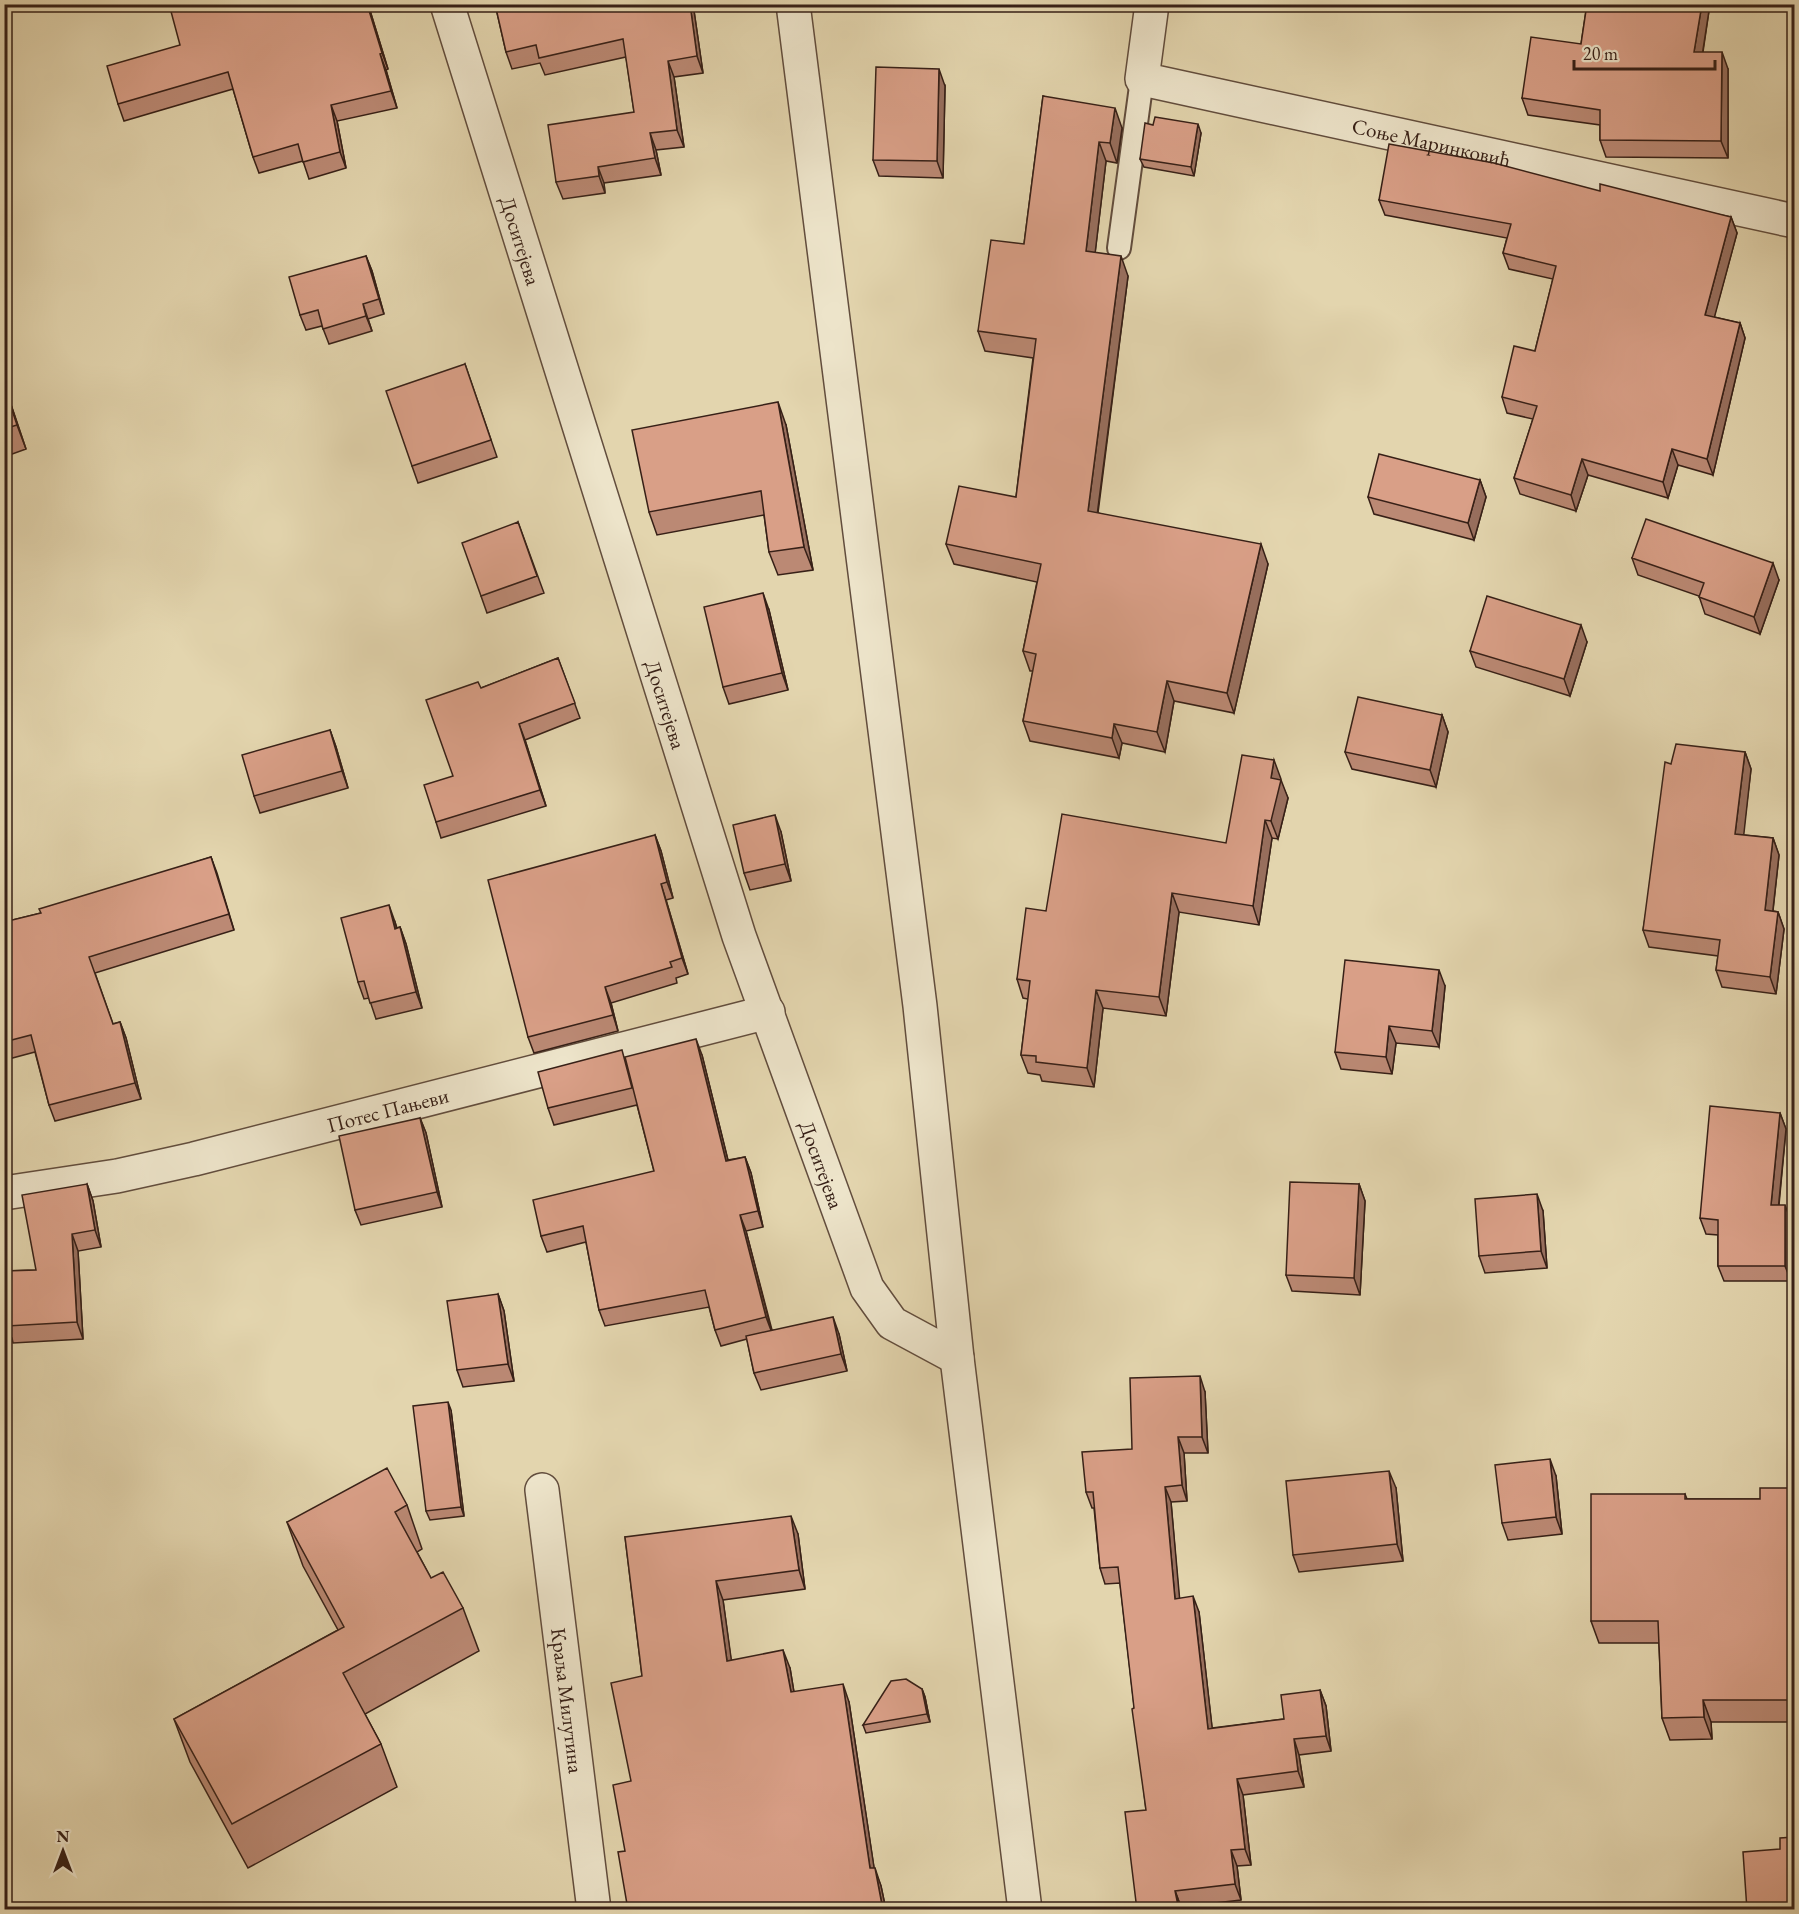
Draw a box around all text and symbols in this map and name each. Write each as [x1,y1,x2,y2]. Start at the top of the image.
scale bar [1574,33,1715,71]
text: 20 m [1583,42,1618,65]
street label: Соње Маринковић [1350,112,1514,173]
street label: Доситејева [495,193,548,289]
street label: Доситејева [640,657,693,753]
street label: Потес Пањеви [324,1081,451,1138]
street label: Доситејева [794,1117,851,1213]
street label: Краља Милутина [546,1626,591,1775]
north arrow [33,1821,93,1881]
text: N [57,1826,70,1847]

